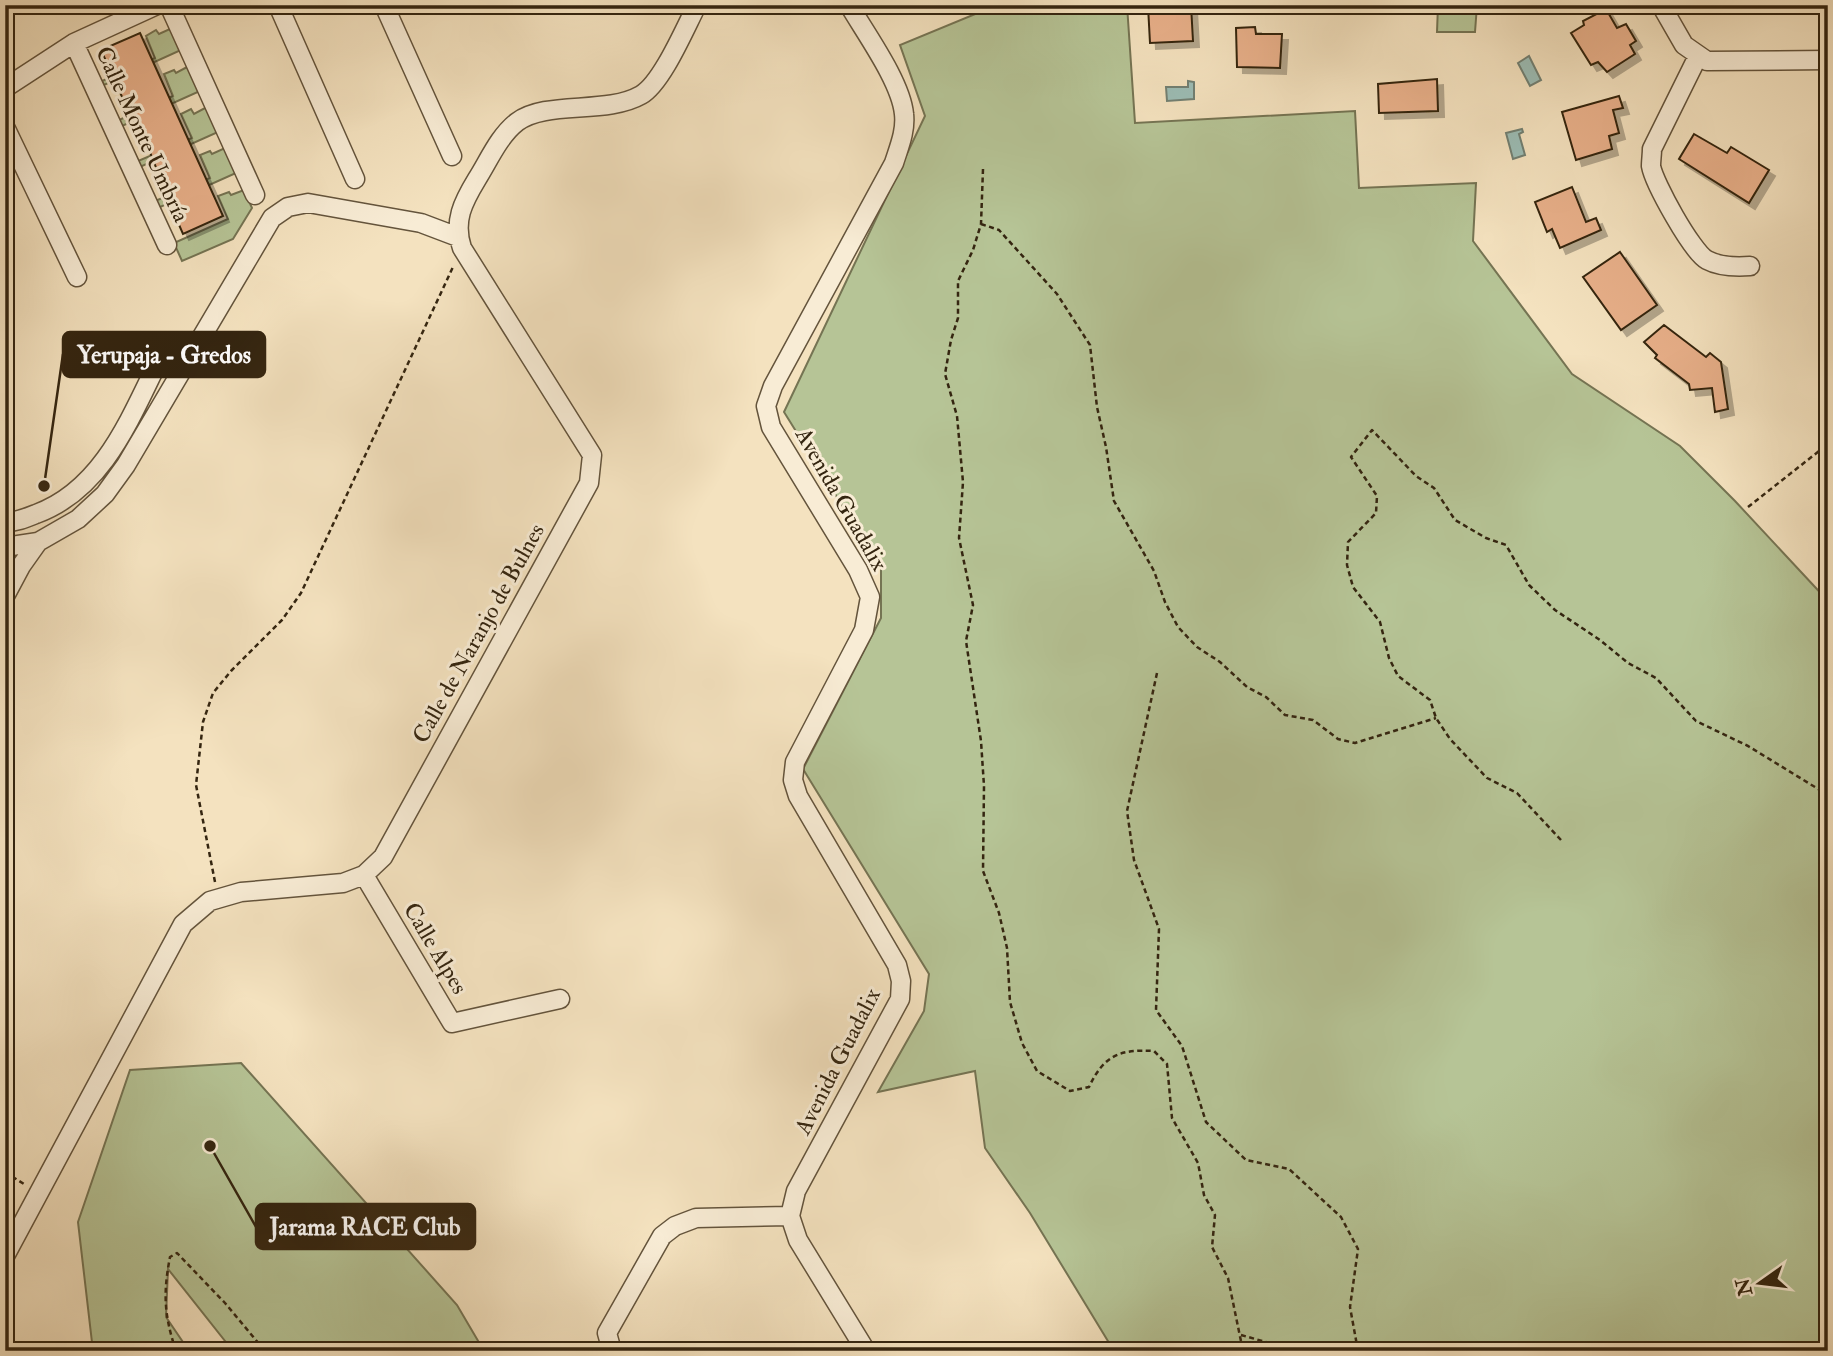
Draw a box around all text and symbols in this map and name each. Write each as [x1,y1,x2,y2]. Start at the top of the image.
street label: Calle Monte Umbría [89,42,196,227]
callout: Yerupaja - Gredos [63,332,265,377]
text: Yerupaja - Gredos [76,340,251,371]
street label: Avenida Guadalix [788,422,894,576]
street label: Calle de Naranjo de Bulnes [406,518,551,748]
street label: Calle Alpes [396,897,474,1000]
street label: Avenida Guadalix [788,983,887,1140]
callout: Jarama RACE Club [256,1204,475,1249]
text: Jarama RACE Club [268,1212,461,1243]
north arrow [1724,1248,1794,1318]
text: N [1731,1275,1758,1299]

